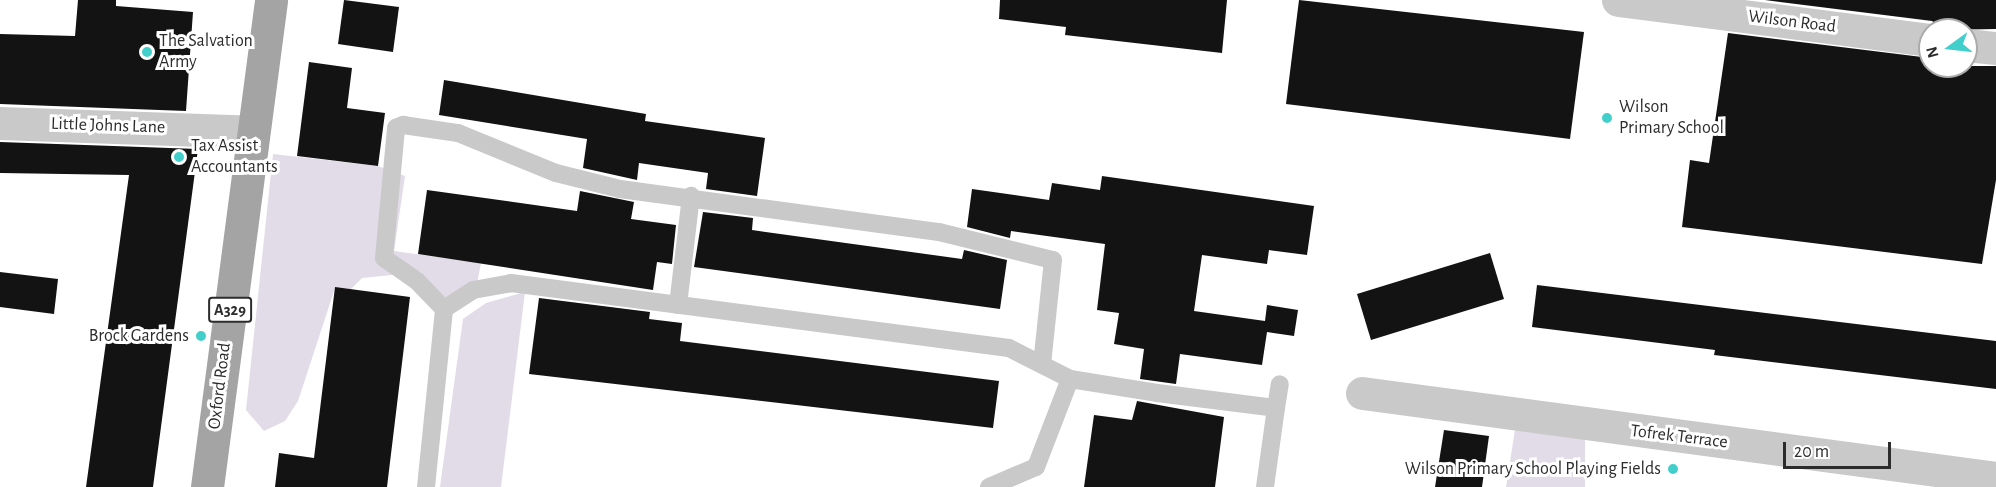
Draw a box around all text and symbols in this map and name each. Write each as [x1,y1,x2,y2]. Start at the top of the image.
street label: Wilson Road [1747,6,1837,38]
north arrow [1918,18,1978,78]
place label: The Salvation Army [159,31,253,74]
marker: The Salvation Army [140,45,154,59]
text: N [1923,45,1942,60]
place label: Wilson Primary School [1619,97,1724,140]
marker: Wilson Primary School [1600,111,1614,125]
street label: Little Johns Lane [50,113,166,139]
place label: Tax Assist Accountants [191,136,278,178]
marker: Tax Assist Accountants [172,150,186,164]
road number: A329 [208,297,252,323]
place label: Brock Gardens [89,325,189,347]
marker: Brock Gardens [194,329,208,343]
street label: Oxford Road [204,342,236,430]
street label: Tofrek Terrace [1629,420,1729,454]
scale bar [1786,430,1894,468]
text: 20 m [1794,443,1829,461]
place label: Wilson Primary School Playing Fields [1405,458,1661,480]
marker: Wilson Primary School Playing Fields [1666,462,1680,476]

